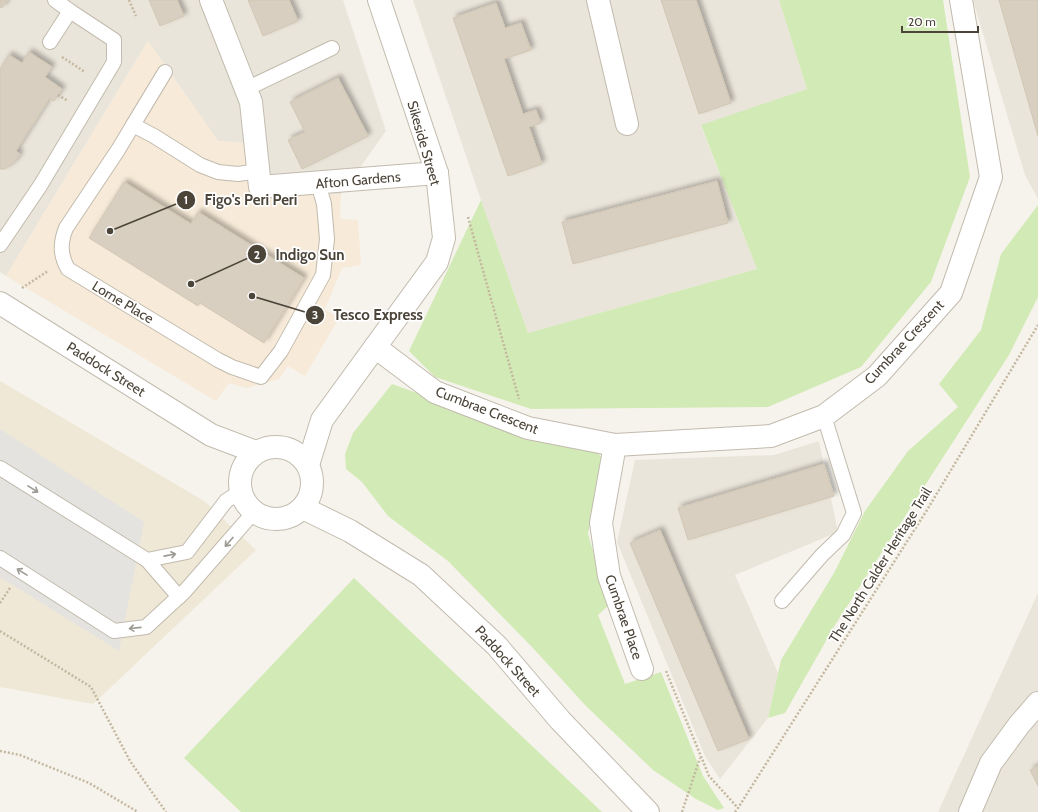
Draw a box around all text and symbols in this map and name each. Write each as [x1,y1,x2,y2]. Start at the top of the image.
scale bar [902,8,978,34]
text: 20 m [908,14,936,29]
street label: Sikeside Street [403,99,445,188]
street label: Afton Gardens [315,167,401,193]
callout: Figo's Peri Peri [176,187,305,214]
text: Figo's Peri Peri [205,191,297,209]
text: 1 [184,192,188,207]
callout: Indigo Sun [247,241,352,268]
text: Indigo Sun [275,246,345,264]
text: 2 [254,247,260,262]
street label: Lorne Place [89,277,157,327]
street label: Cumbrae Crescent [860,296,948,388]
callout: Tesco Express [305,302,430,329]
text: Tesco Express [333,306,423,324]
text: 3 [312,307,318,322]
street label: Paddock Street [63,338,149,401]
street label: Cumbrae Crescent [433,382,541,438]
street label: The North Calder Heritage Trail [825,483,936,646]
one-way arrow [27,485,38,493]
one-way arrow [224,536,233,547]
one-way arrow [163,551,176,559]
one-way arrow [16,568,28,576]
street label: Cumbrae Place [601,572,647,662]
street label: Paddock Street [471,622,545,700]
one-way arrow [129,625,142,632]

